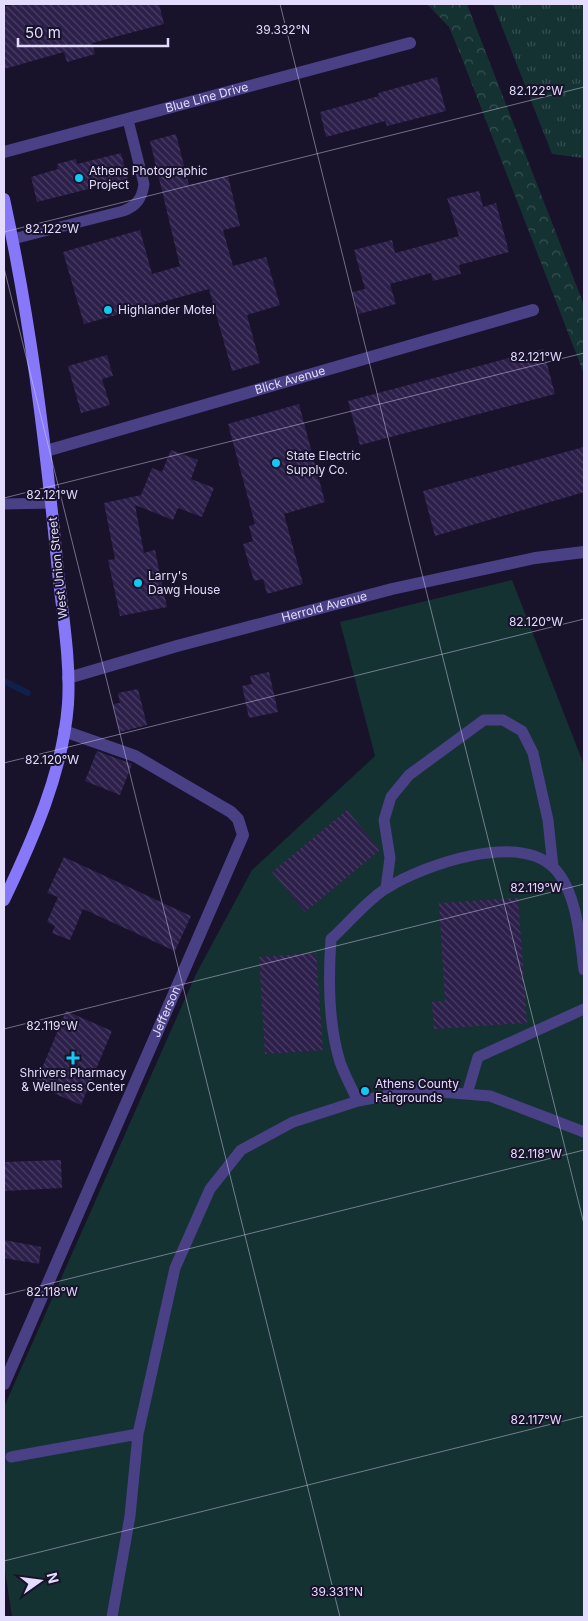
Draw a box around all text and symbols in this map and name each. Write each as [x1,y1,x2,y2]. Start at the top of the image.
scale bar [18,15,168,47]
text: 39.332°N [256,22,310,37]
text: 50 m [25,23,61,42]
street label: Blue Line Drive [164,79,250,115]
text: 82.122°W [509,83,563,98]
place label: Athens Photographic Project [89,163,208,192]
marker: Athens Photographic Project [73,172,85,184]
text: 82.122°W [25,221,79,236]
place label: Highlander Motel [118,302,215,317]
marker: Highlander Motel [102,304,114,316]
text: 82.121°W [510,349,562,364]
street label: Blick Avenue [253,363,327,397]
place label: State Electric Supply Co. [286,448,361,477]
marker: State Electric Supply Co. [270,457,282,469]
text: 82.121°W [26,487,78,502]
street label: West Union Street [45,516,70,620]
place label: Larry's Dawg House [148,568,220,597]
marker: Larry's Dawg House [132,577,144,589]
street label: Herrold Avenue [280,588,369,625]
text: 82.120°W [509,614,563,629]
text: 82.120°W [25,752,79,767]
text: 82.119°W [510,880,562,895]
street label: Jefferson [148,984,183,1039]
text: 82.119°W [26,1018,78,1033]
marker: Shrivers Pharmacy & Wellness Center [67,1052,79,1064]
place label: Shrivers Pharmacy & Wellness Center [20,1065,127,1094]
place label: Athens County Fairgrounds [375,1076,459,1105]
marker: Athens County Fairgrounds [359,1085,371,1097]
text: 82.118°W [510,1146,562,1161]
text: 82.118°W [26,1284,78,1299]
text: 82.117°W [510,1412,562,1427]
north arrow [15,1556,65,1606]
text: N [44,1571,63,1585]
text: 39.331°N [311,1584,363,1599]

